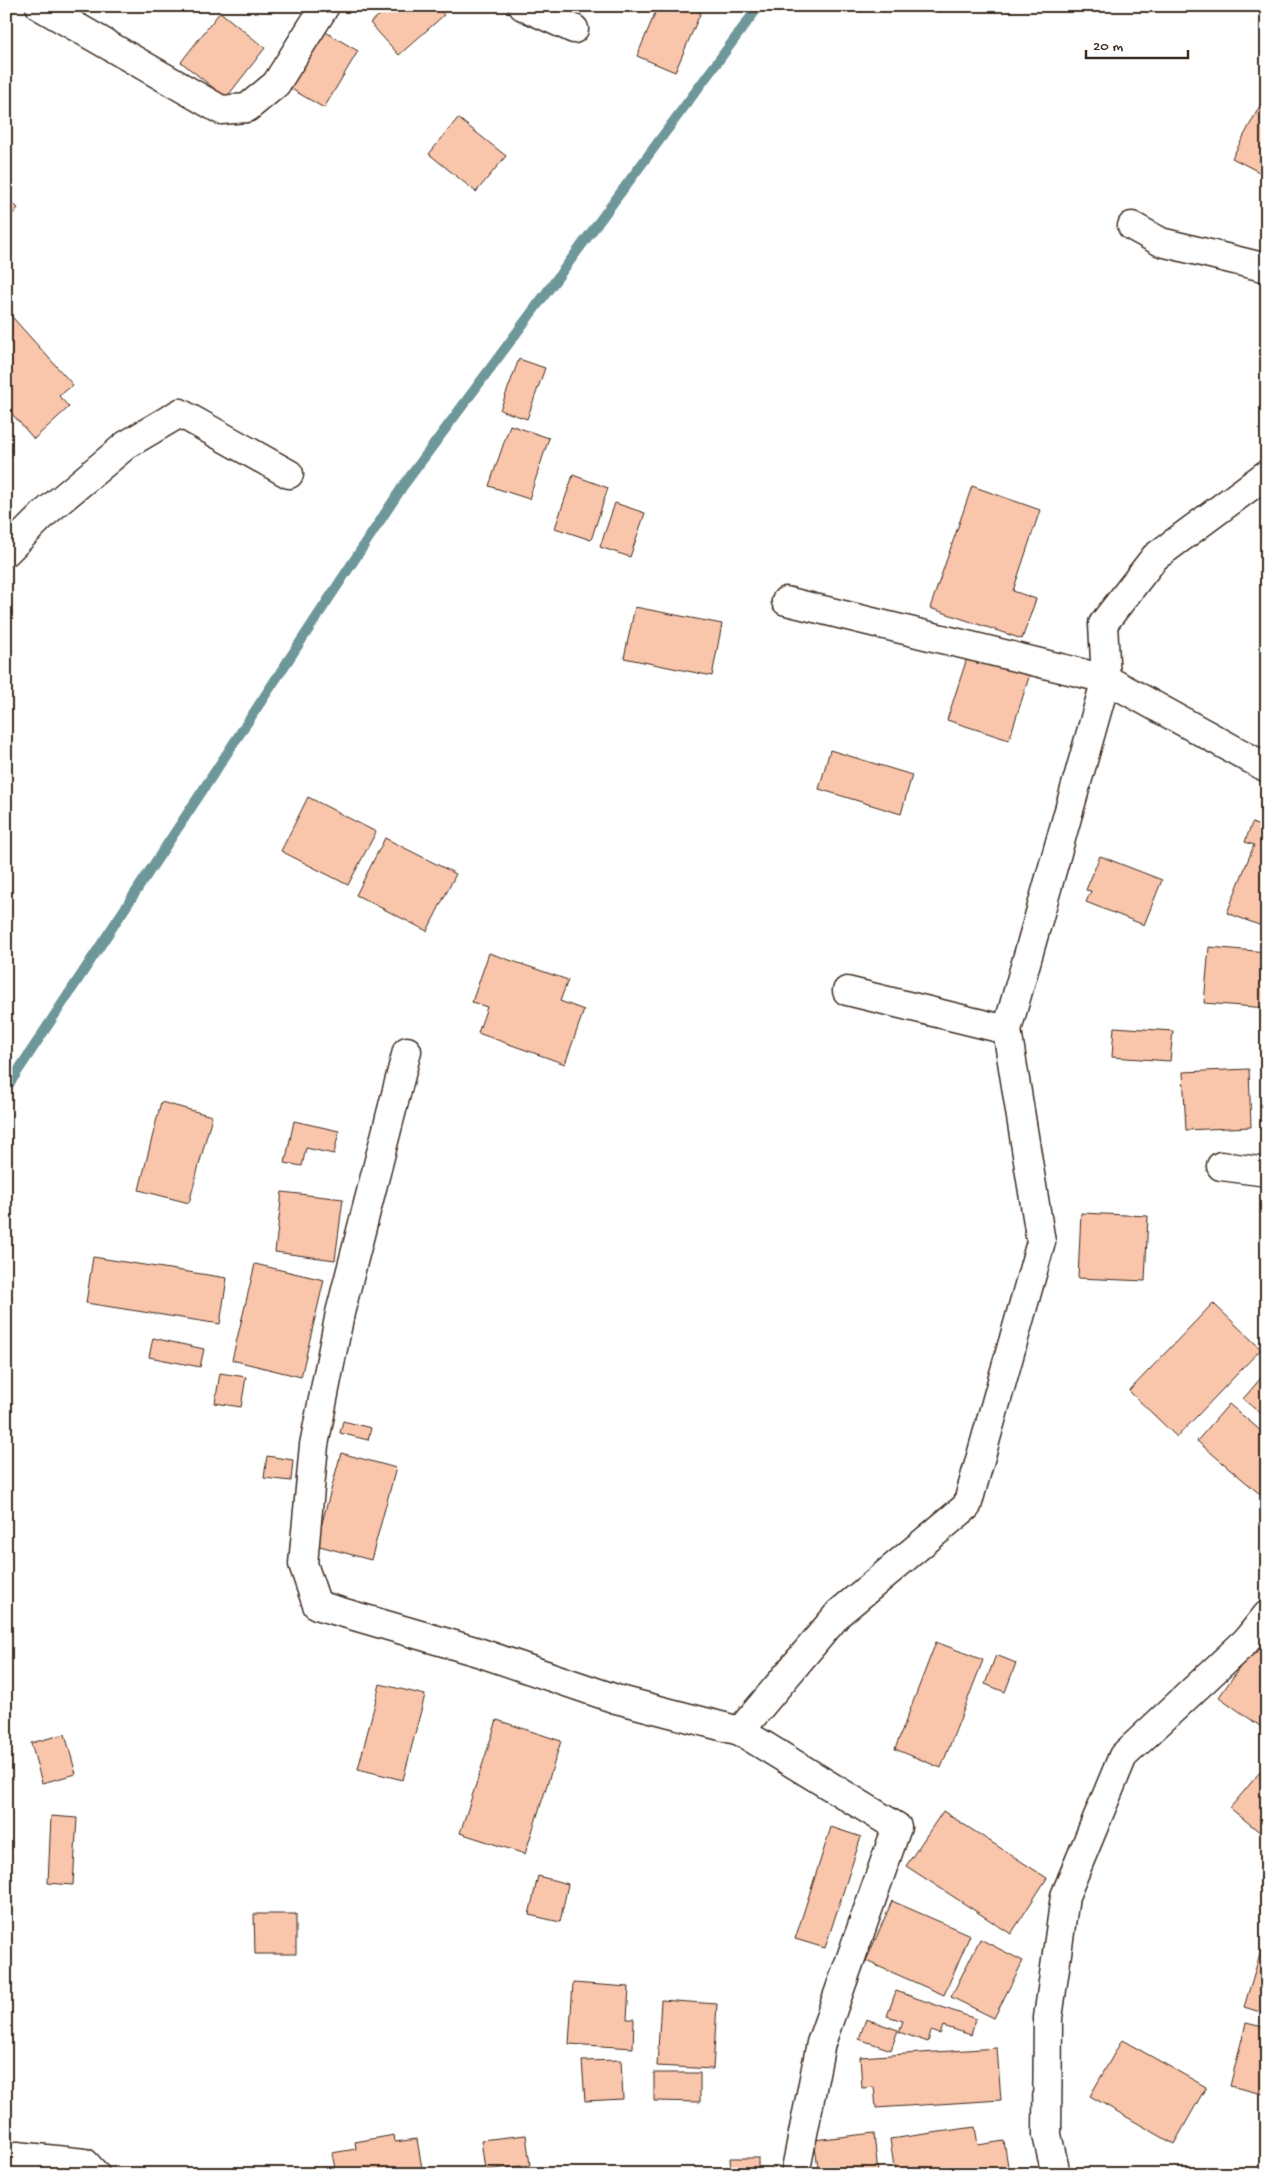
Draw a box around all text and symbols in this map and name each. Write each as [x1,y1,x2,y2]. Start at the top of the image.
scale bar [1086,28,1188,60]
text: 20 m [1093,38,1123,56]

